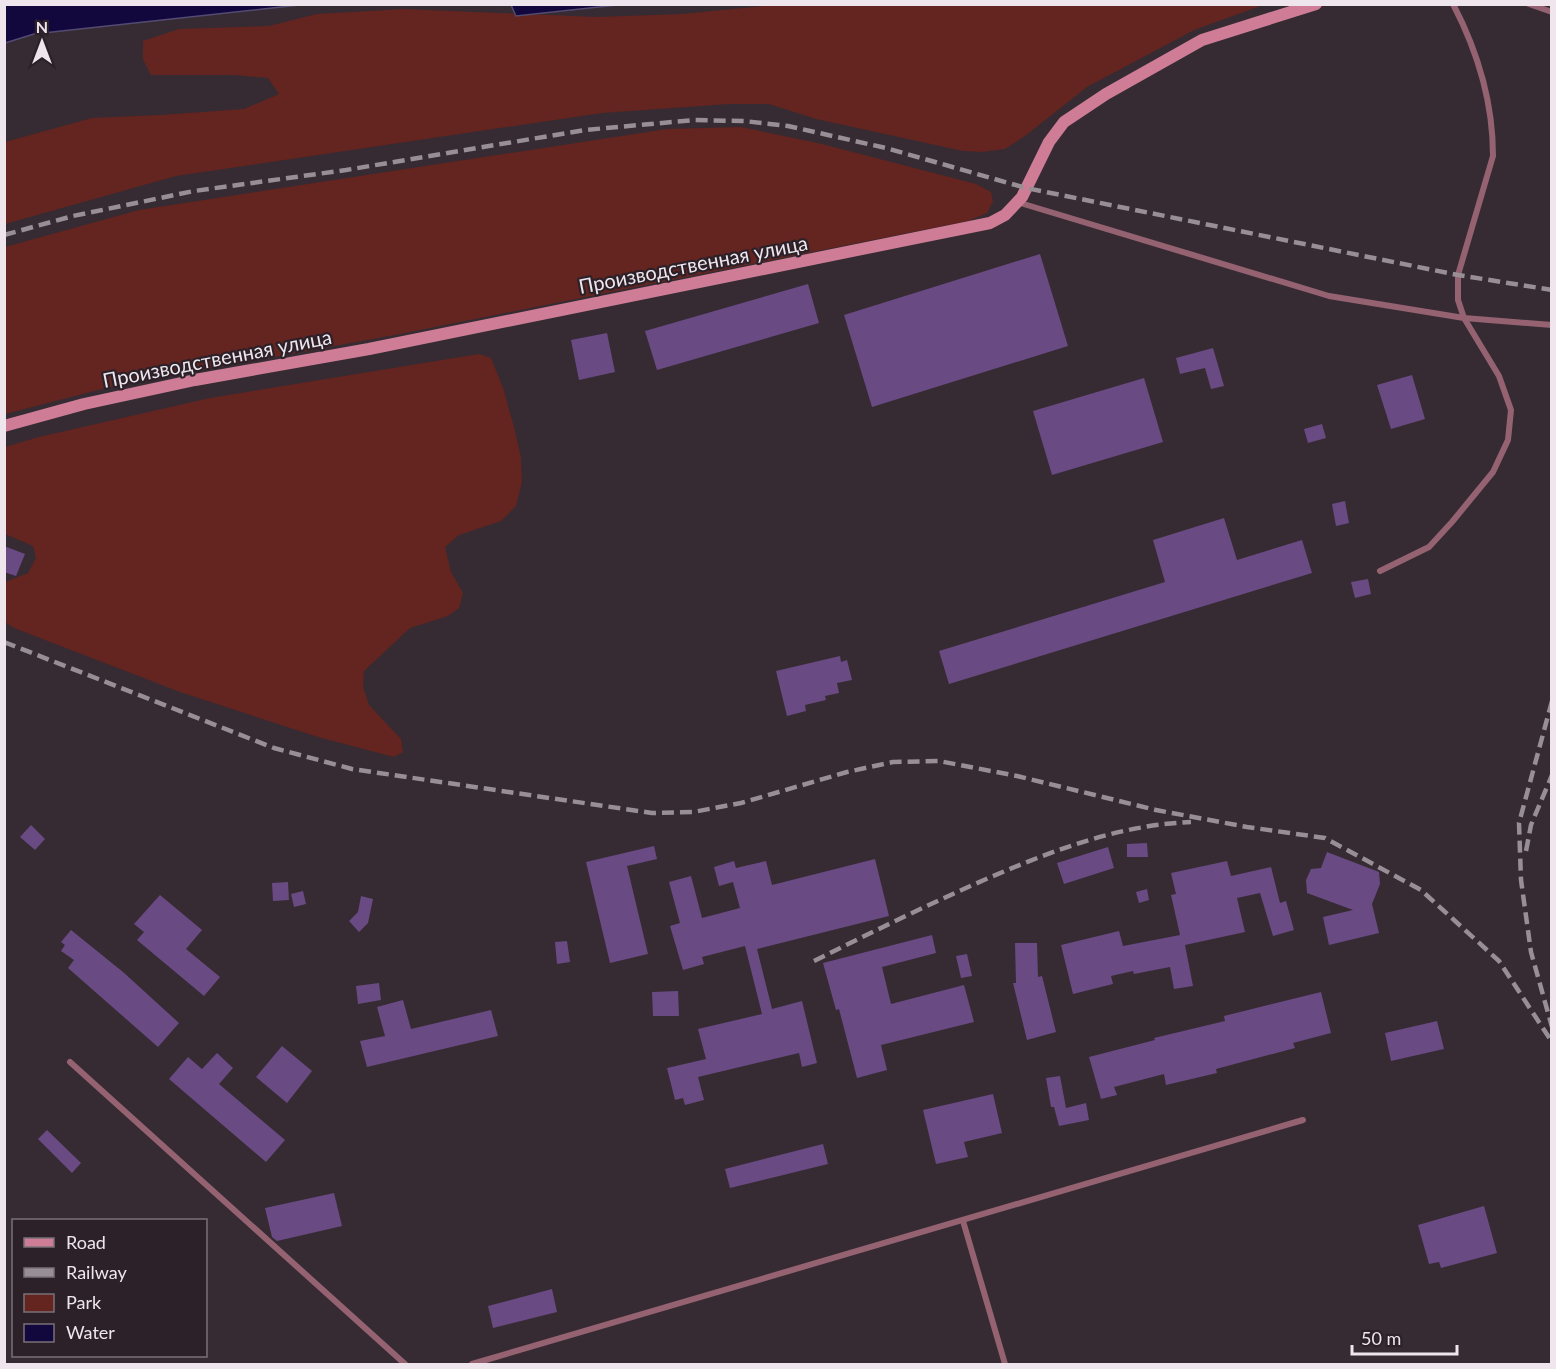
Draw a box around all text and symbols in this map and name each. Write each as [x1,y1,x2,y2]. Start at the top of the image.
north arrow [12,12,72,72]
text: N [36,17,48,36]
street label: Производственная улица [576,230,810,298]
street label: Производственная улица [100,324,334,392]
legend [12,1219,207,1357]
text: Road [66,1231,106,1253]
text: Railway [66,1261,127,1283]
text: Park [66,1291,102,1313]
scale bar [1352,1318,1457,1356]
text: Water [66,1321,115,1343]
text: 50 m [1361,1327,1401,1349]

